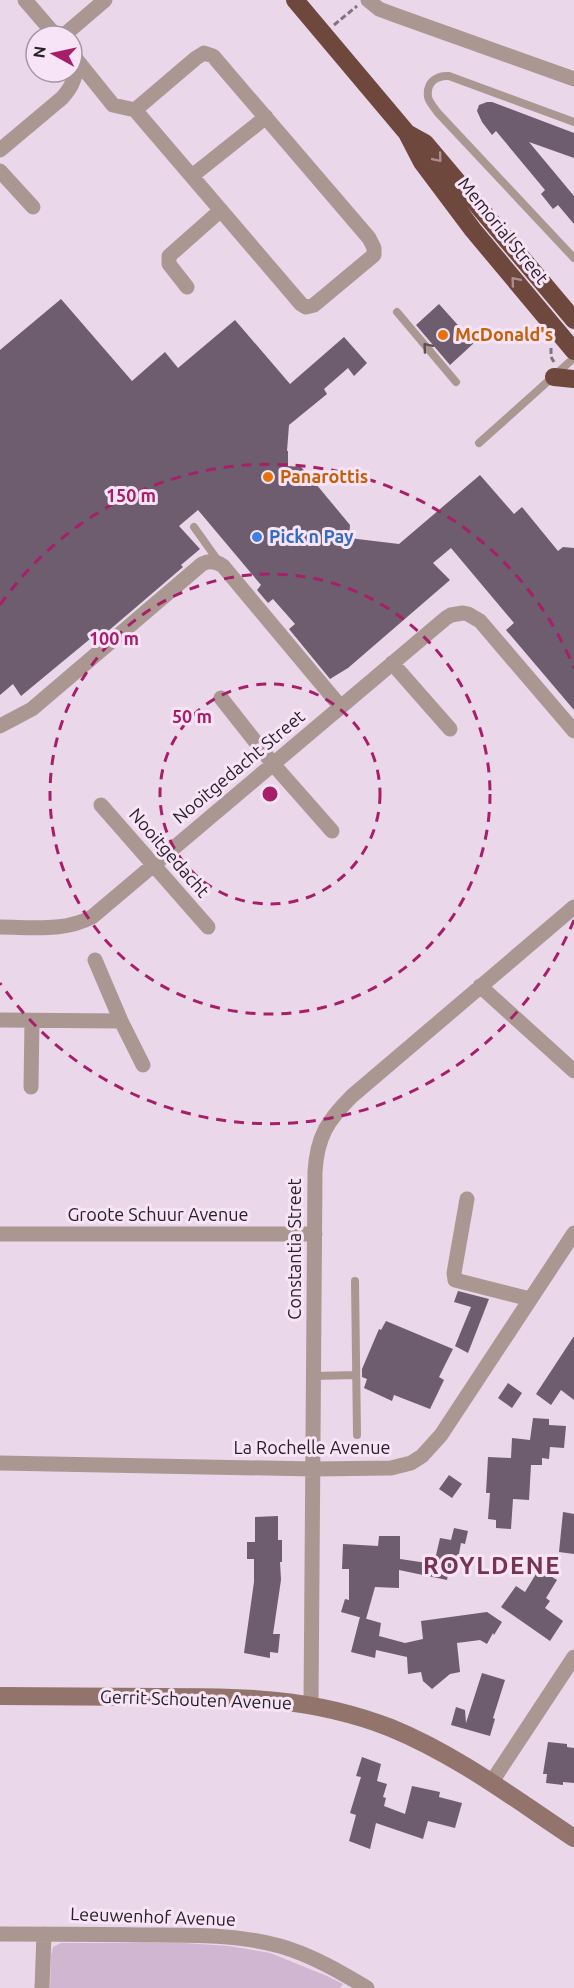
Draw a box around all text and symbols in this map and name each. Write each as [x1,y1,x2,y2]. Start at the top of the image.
north arrow [24,24,84,84]
text: N [29,45,49,59]
one-way arrow [431,151,442,162]
street label: Memorial Street [455,173,553,288]
one-way arrow [512,277,523,288]
place label: McDonald's [455,324,553,344]
marker: McDonald's [436,328,450,342]
one-way arrow [423,343,434,354]
place label: Panarottis [280,466,368,486]
marker: Panarottis [261,470,275,484]
text: 150 m [106,485,156,505]
place label: Pick n Pay [269,526,354,546]
marker: Pick n Pay [250,530,264,544]
text: 100 m [89,628,139,648]
street label: Nooitgedacht Street [169,705,308,827]
text: 50 m [172,706,212,726]
centre of rings [260,784,280,804]
street label: Nooitgedacht [126,804,214,901]
street label: Constantia Street [284,1178,304,1320]
street label: Groote Schuur Avenue [67,1204,249,1224]
street label: La Rochelle Avenue [234,1437,390,1457]
district label: ROYLDENE [423,1552,561,1579]
street label: Gerrit Schouten Avenue [100,1686,292,1712]
street label: Leeuwenhof Avenue [70,1903,236,1929]

